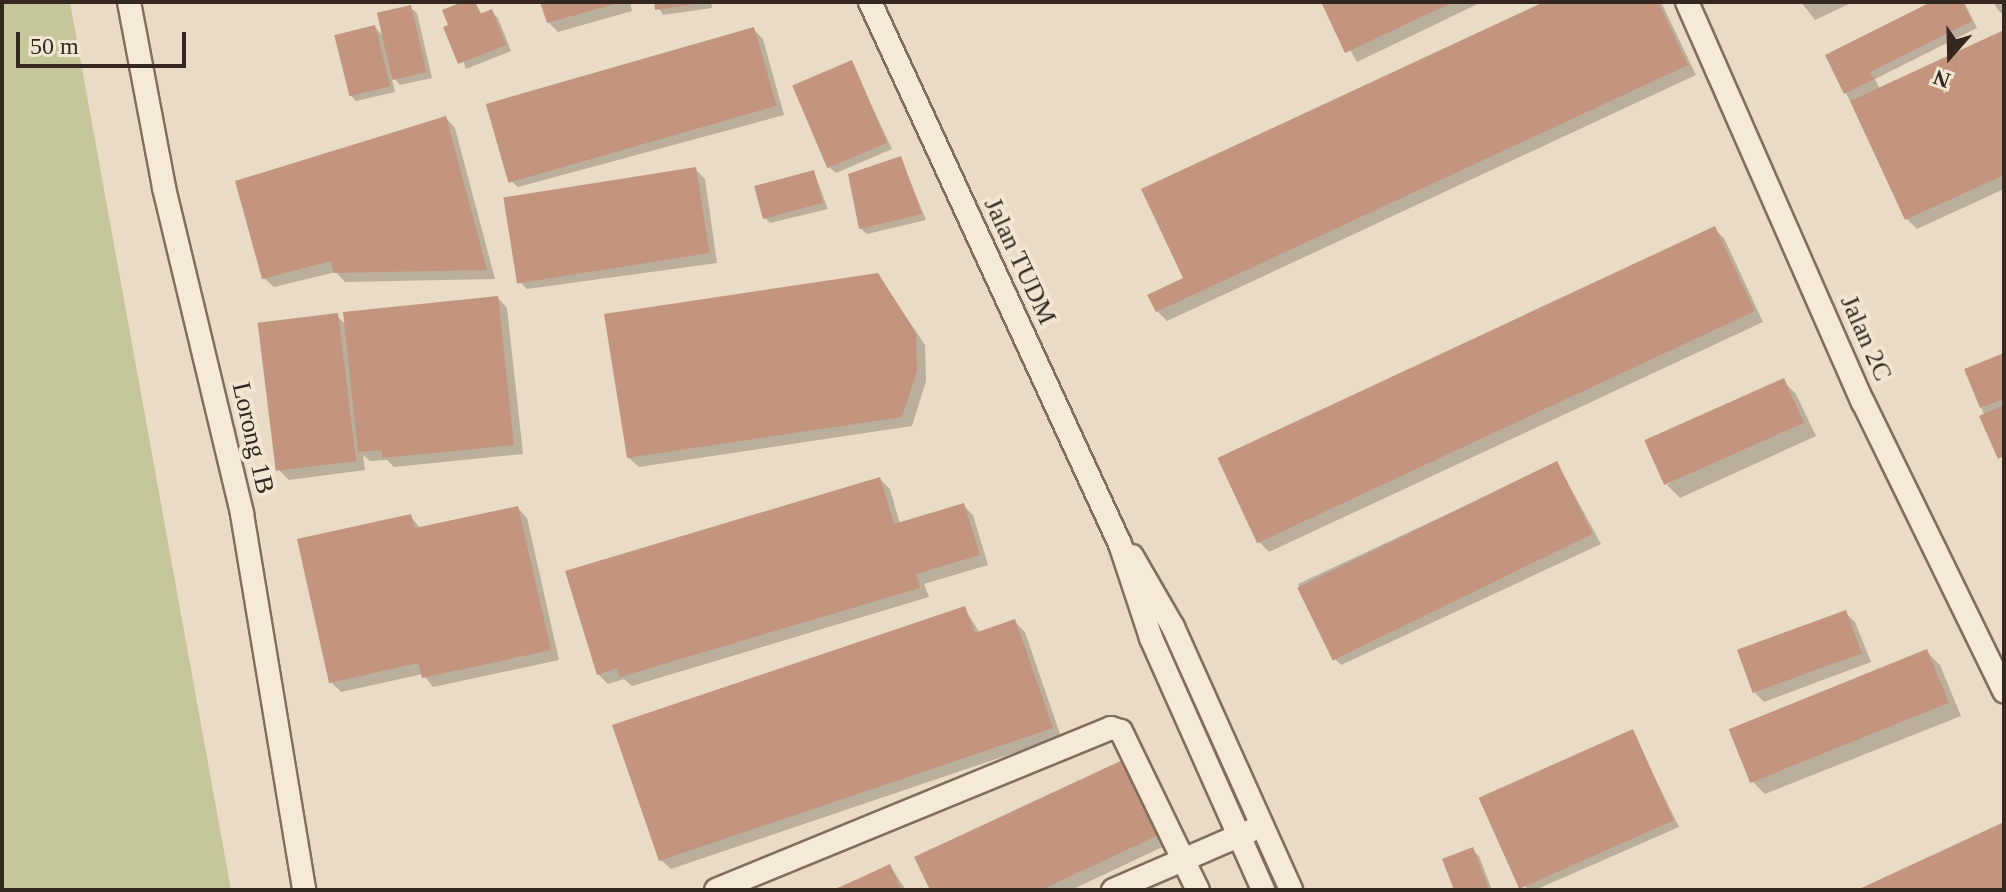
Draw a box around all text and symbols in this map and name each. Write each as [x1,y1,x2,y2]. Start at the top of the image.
scale bar [20,16,190,66]
north arrow [1910,16,1990,96]
text: 50 m [30,33,79,59]
text: N [1930,65,1953,93]
street label: Jalan TUDM [975,188,1065,334]
street label: Jalan 2C [1831,284,1901,392]
street label: Lorong 1B [224,375,282,501]

